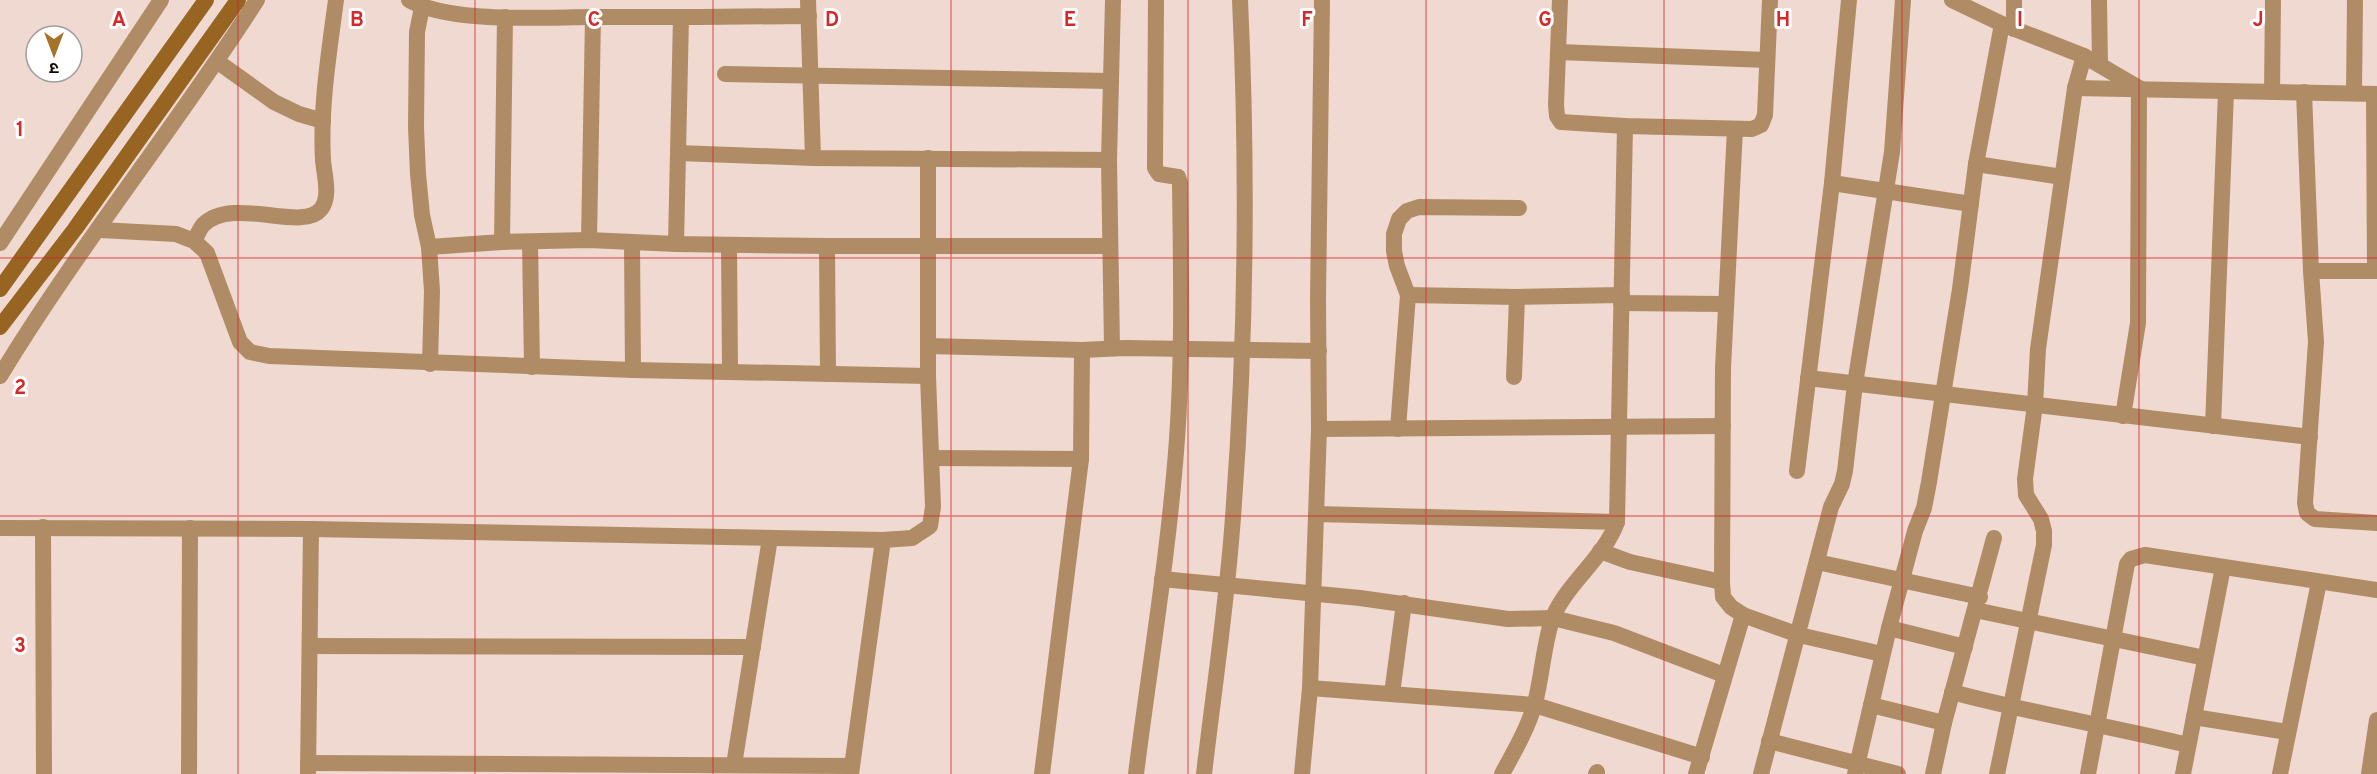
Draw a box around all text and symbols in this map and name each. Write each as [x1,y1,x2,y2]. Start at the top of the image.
text: A [112,8,126,34]
text: B [350,8,364,34]
text: C [588,8,600,34]
text: D [825,8,839,34]
text: E [1064,8,1076,34]
text: F [1301,8,1313,34]
text: G [1538,8,1552,34]
text: H [1776,8,1790,34]
text: I [2017,8,2023,34]
text: J [2252,8,2264,34]
north arrow [24,24,84,84]
text: उ [49,57,59,77]
text: 1 [16,118,24,144]
text: 2 [14,376,26,402]
text: 3 [14,634,26,660]

